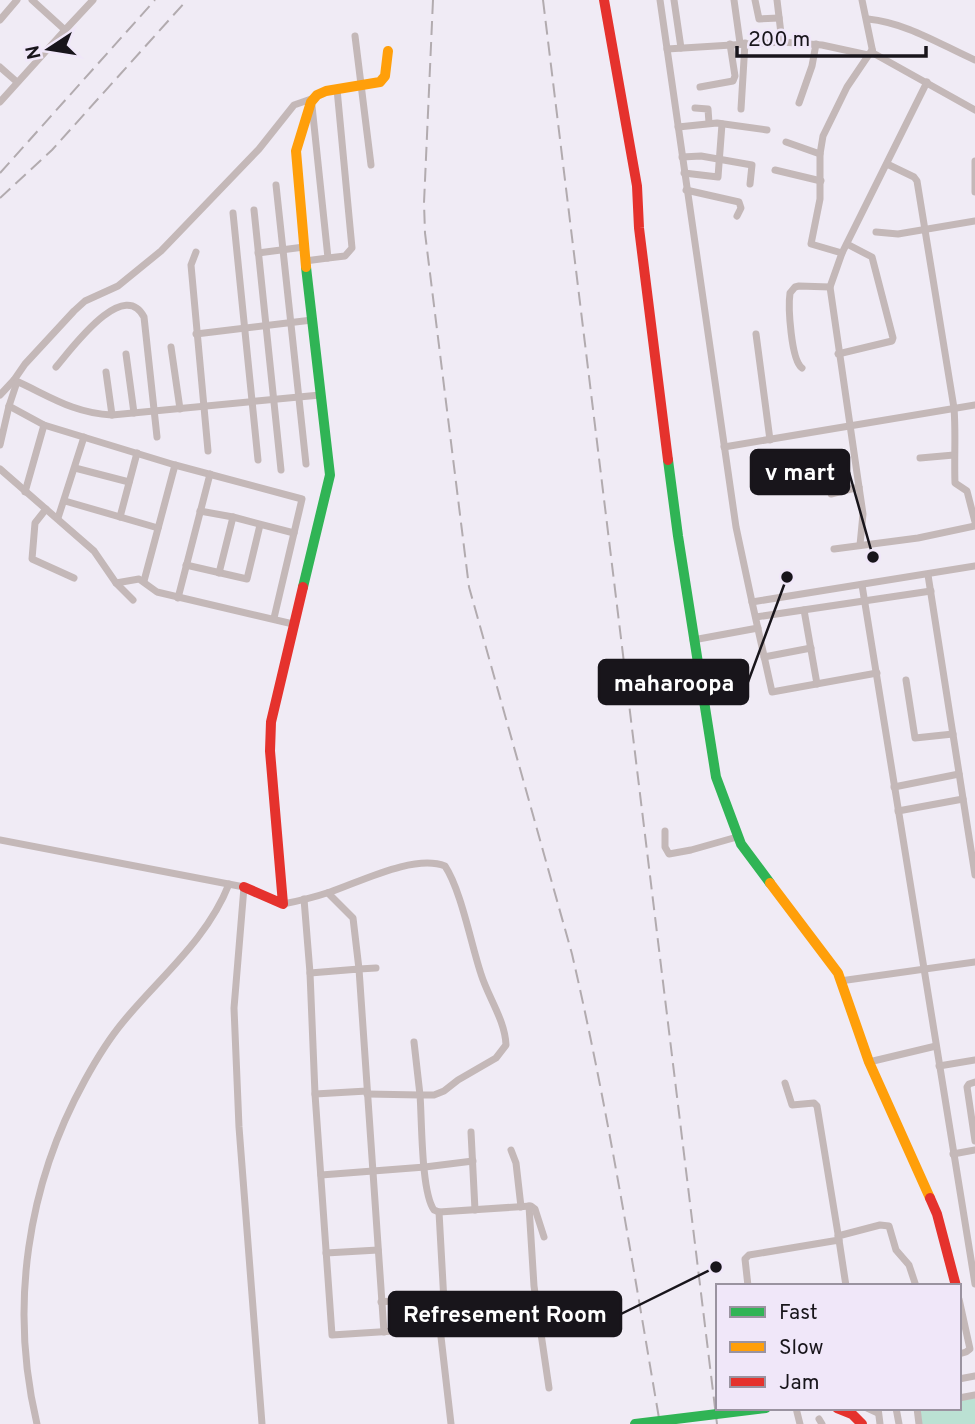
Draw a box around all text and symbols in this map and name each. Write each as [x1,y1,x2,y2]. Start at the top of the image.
north arrow [14,14,84,84]
scale bar [737,14,926,58]
text: 200 m [748,27,810,54]
text: N [21,43,47,61]
callout: v mart [751,450,849,494]
text: v mart [765,460,835,489]
callout: maharoopa [599,660,748,704]
text: maharoopa [614,671,734,700]
legend [716,1284,961,1410]
callout: Refresement Room [389,1292,621,1336]
text: Fast [779,1300,818,1327]
text: Refresement Room [403,1302,607,1331]
text: Slow [779,1335,824,1362]
text: Jam [779,1370,820,1397]

